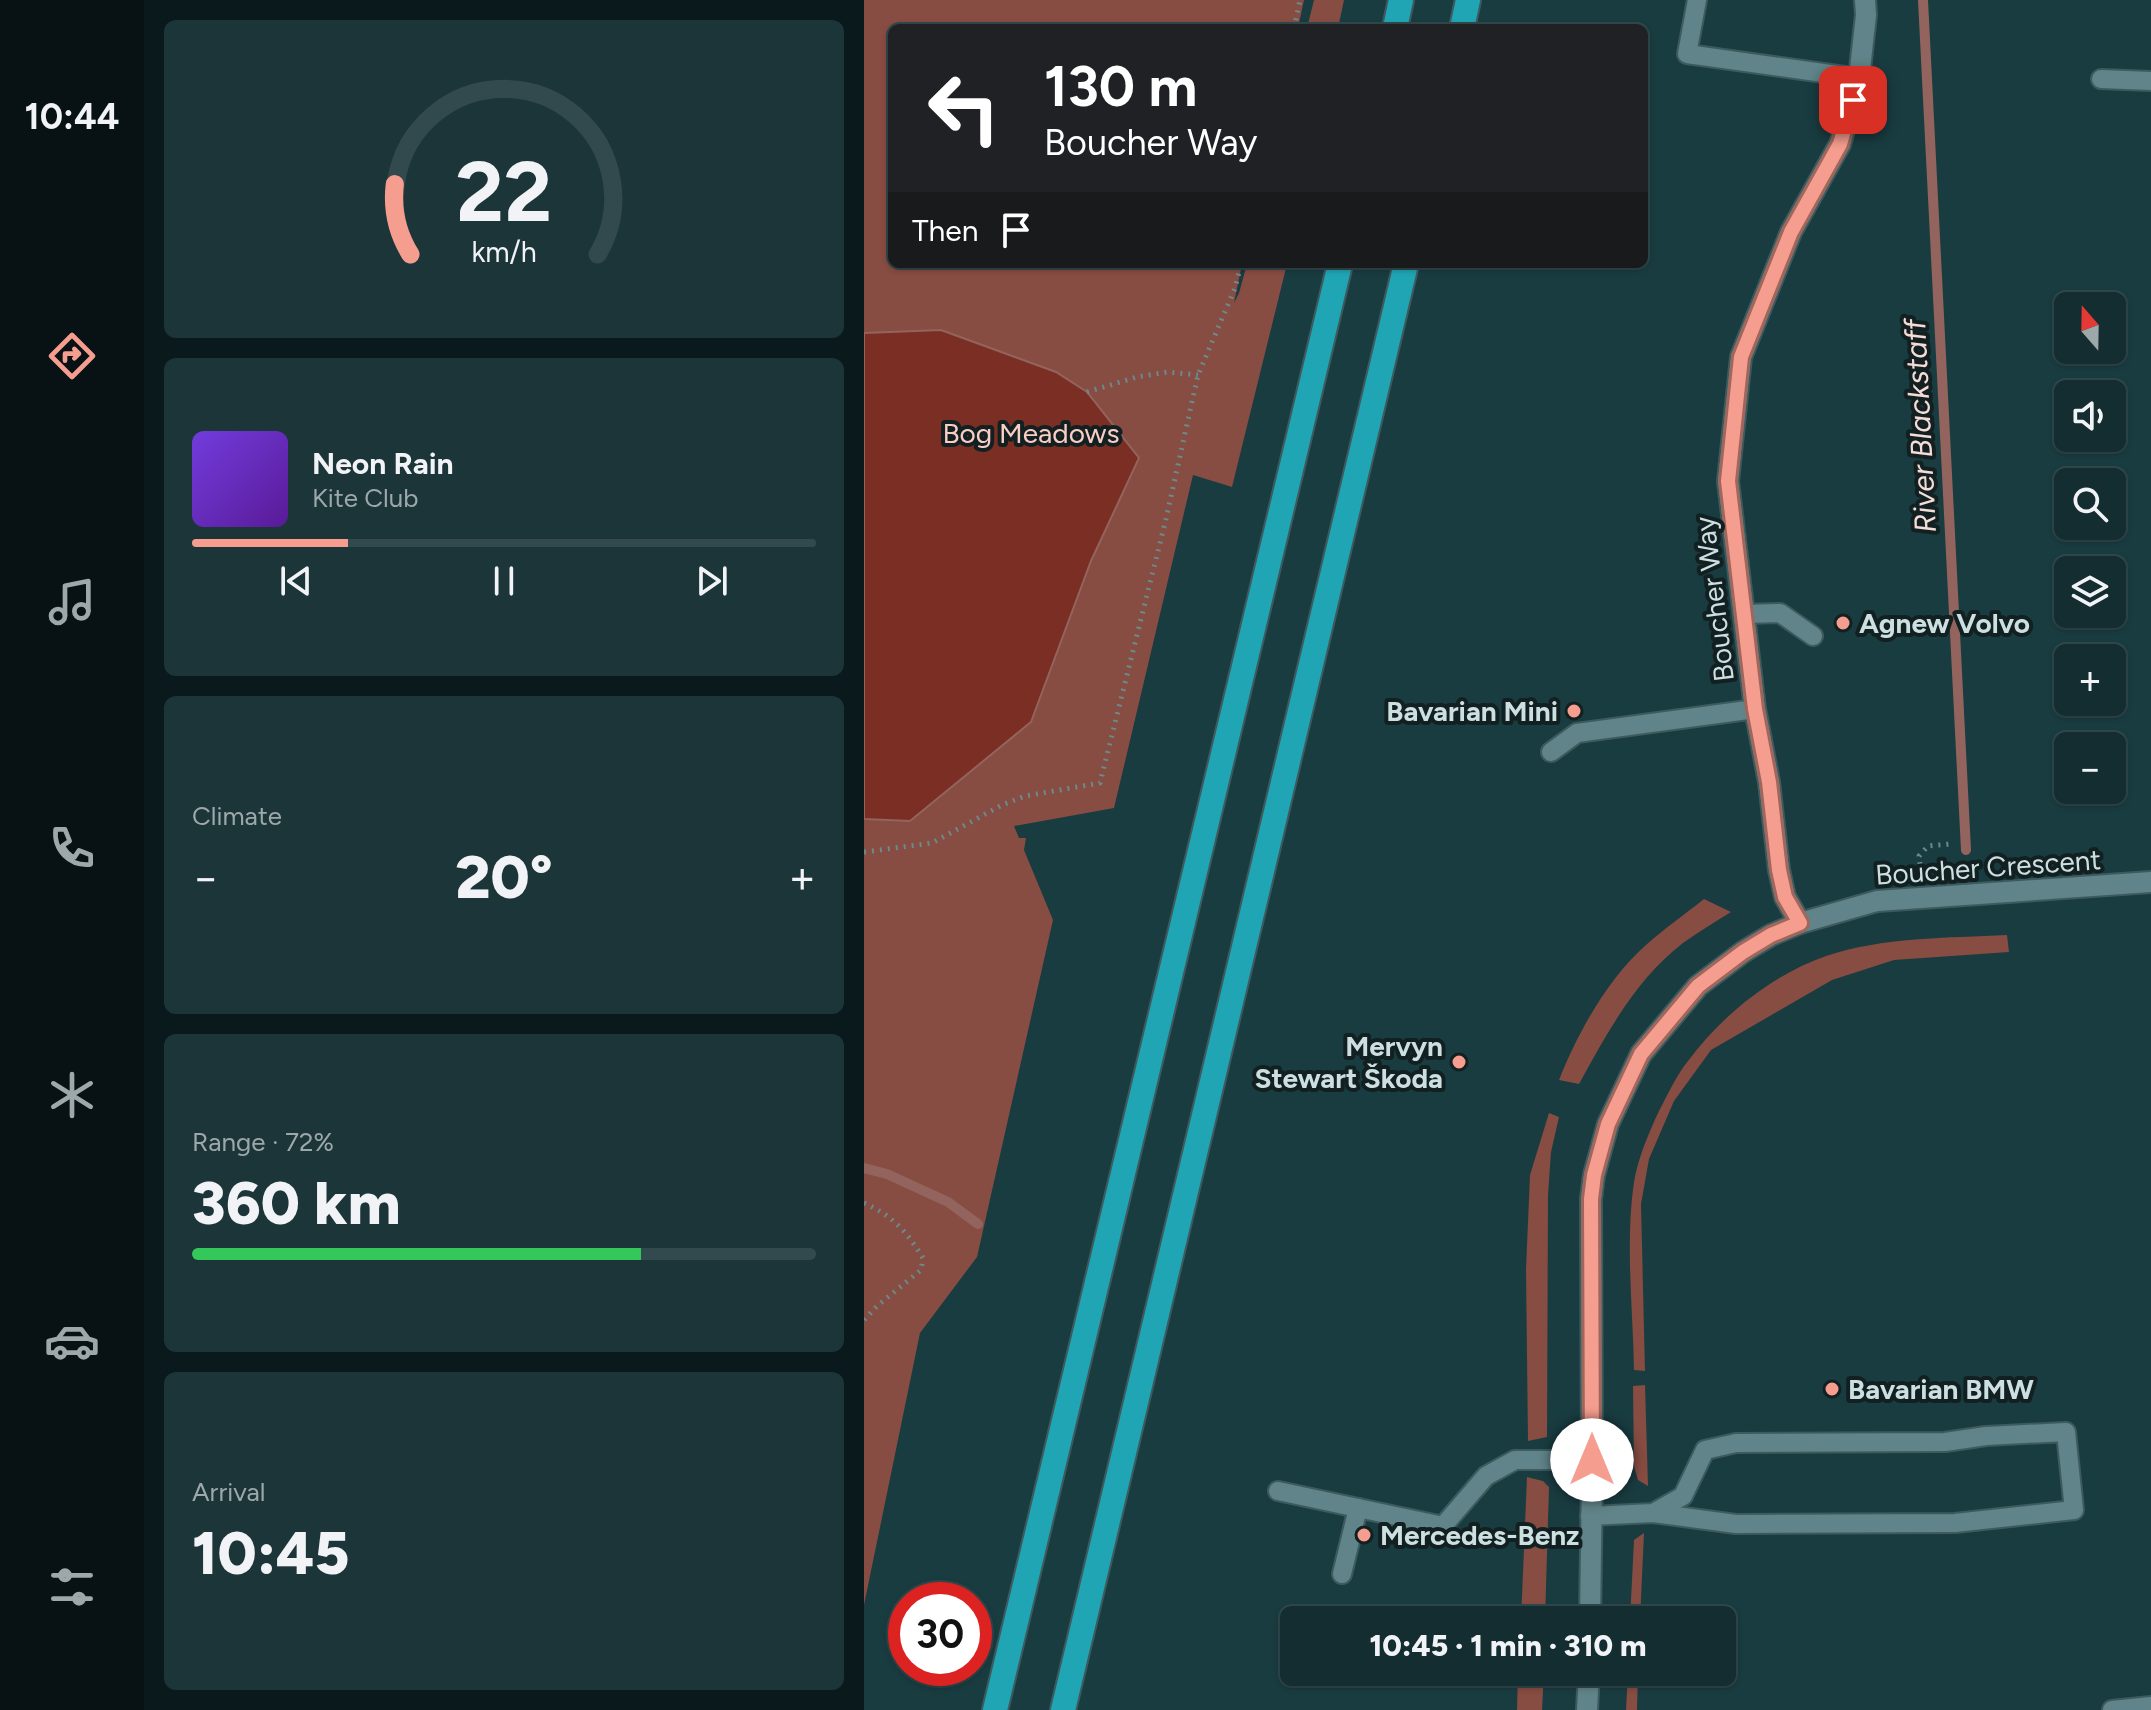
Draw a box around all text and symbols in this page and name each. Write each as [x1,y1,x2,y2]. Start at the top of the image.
text: 130 m [1044,53,1197,120]
icon: left [912,56,1016,160]
pin [1819,66,1887,134]
icon: arrive [1831,78,1875,122]
text: 10:44 [25,95,119,138]
text: Boucher Way [1044,121,1257,164]
text: 22 [456,142,552,242]
icon: arrive [994,208,1038,252]
text: Then [912,212,978,249]
text: km/h [471,235,537,269]
north arrow [2054,292,2126,364]
map controls [2054,292,2126,804]
water label: River Blackstaff [1896,315,1944,534]
icon: directions [44,328,100,384]
button: sound [2054,380,2126,452]
park label: Bog Meadows [942,416,1120,450]
text: Neon Rain [312,445,454,482]
button: search [2054,468,2126,540]
text: Kite Club [312,482,418,514]
street label: Boucher Way [1687,514,1741,683]
button: layers [2054,556,2126,628]
icon: previous [274,559,318,603]
icon: pause [482,559,526,603]
icon: next [690,559,734,603]
icon: music [44,574,100,630]
place label: Agnew Volvo [1859,606,2030,640]
marker: Agnew Volvo [1834,614,1852,632]
button: + [2054,644,2126,716]
place label: Bavarian Mini [1386,694,1558,728]
marker: Bavarian Mini [1565,702,1583,720]
button: − [2054,732,2126,804]
text: Climate [192,800,282,832]
icon: phone [44,820,100,876]
text: 20° [455,841,553,913]
street label: Boucher Crescent [1874,842,2102,892]
text: − [192,851,219,904]
text: + [789,851,816,904]
place label: Mervyn Stewart Škoda [1255,1029,1443,1095]
marker: Mervyn Stewart Škoda [1450,1053,1468,1071]
icon: climate [44,1067,100,1123]
text: Range · 72% [192,1126,334,1158]
text: 360 km [192,1167,401,1239]
icon: car [44,1313,100,1369]
place label: Bavarian BMW [1848,1372,2034,1406]
marker: Bavarian BMW [1823,1380,1841,1398]
position arrow [1550,1418,1634,1502]
text: Arrival [192,1476,265,1508]
text: 10:45 [192,1517,350,1589]
place label: Mercedes-Benz [1380,1518,1579,1552]
marker: Mercedes-Benz [1355,1526,1373,1544]
icon: filters [44,1559,100,1615]
speed limit sign: 30 [888,1582,992,1686]
text: 10:45 · 1 min · 310 m [1370,1627,1646,1664]

